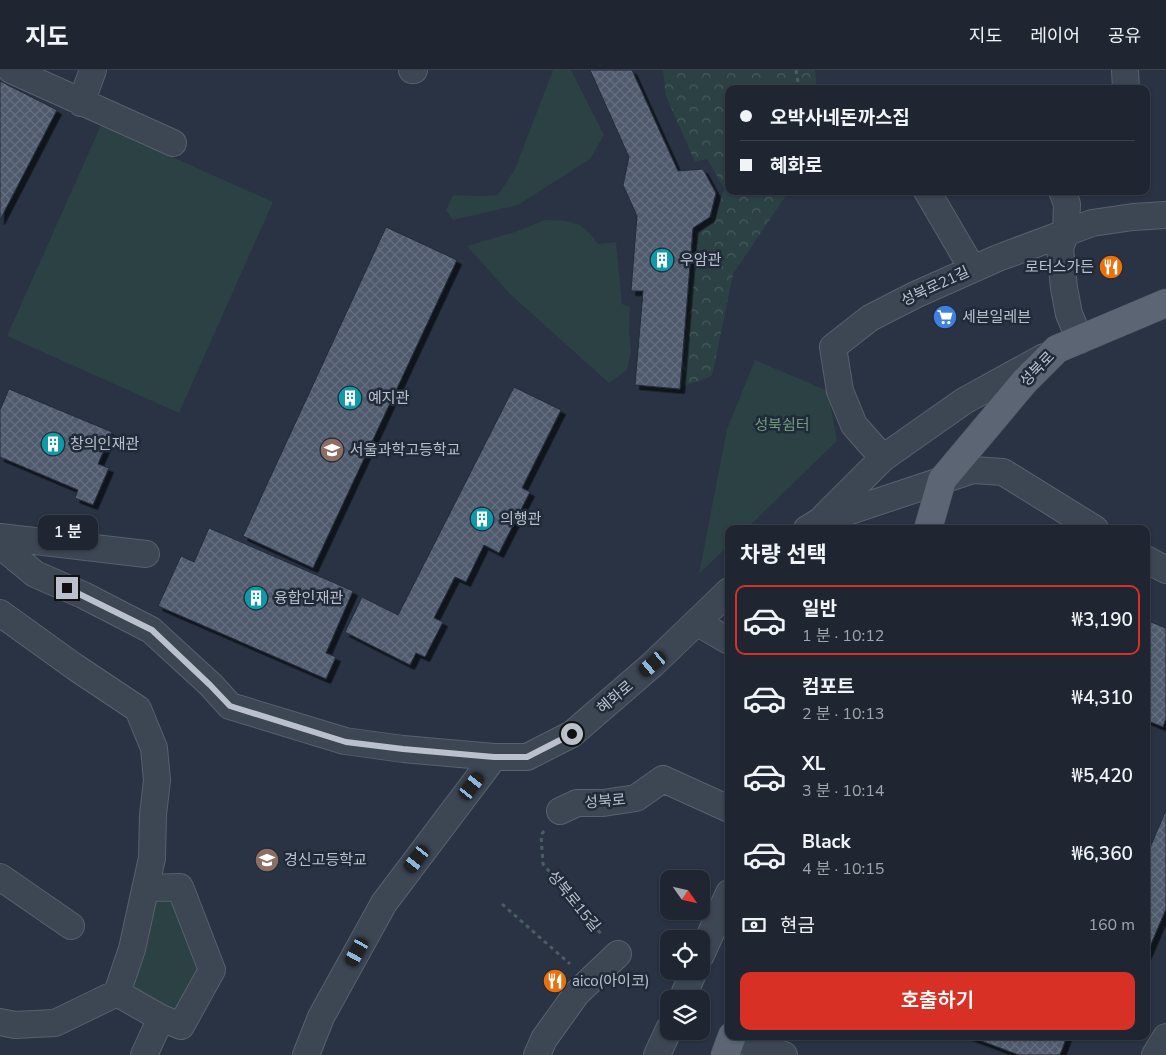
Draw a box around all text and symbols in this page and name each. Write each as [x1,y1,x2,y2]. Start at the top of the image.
text: 지도 [25,21,69,53]
text: 지도 [969,24,1002,48]
text: 레이어 [1030,24,1080,48]
text: 공유 [1108,24,1141,48]
text: 오박사네돈까스집 [770,105,910,131]
text: 혜화로 [770,153,822,179]
building icon: 우암관 [649,247,675,273]
place label: 우암관 [680,250,722,270]
restaurant icon: 로터스가든 [1098,254,1124,280]
place label: 로터스가든 [1025,257,1094,277]
street label: 성북로21길 [898,261,972,311]
supermarket icon: 세븐일레븐 [932,304,958,330]
place label: 세븐일레븐 [962,307,1031,327]
street label: 성북로 [1015,347,1059,391]
building icon: 예지관 [337,385,363,411]
place label: 예지관 [368,388,410,408]
park label: 성북쉼터 [754,415,810,435]
building icon: 창의인재관 [40,431,66,457]
place label: 창의인재관 [70,434,139,454]
school or university icon: 서울과학고등학교 [319,437,345,463]
place label: 서울과학고등학교 [350,440,460,460]
building icon: 의행관 [469,506,495,532]
place label: 의행관 [500,509,542,529]
callout: 1 분 [37,516,97,550]
text: 1 분 [54,521,82,543]
text: 차량 선택 [740,540,827,570]
route end [56,577,78,599]
building icon: 융합인재관 [243,585,269,611]
place label: 융합인재관 [274,588,343,608]
text: 일반 [802,596,837,622]
icon: car [742,598,787,643]
text: ₩3,190 [1071,607,1133,633]
text: 1 분 · 10:12 [802,625,884,647]
car [636,649,669,679]
text: 컴포트 [802,674,854,700]
street label: 혜화로 [593,676,637,718]
icon: car [742,676,787,721]
text: ₩4,310 [1071,685,1133,711]
text: 2 분 · 10:13 [802,703,884,725]
route start [561,723,583,745]
text: XL [802,751,825,777]
icon: car [742,754,787,799]
text: ₩5,420 [1071,763,1133,789]
car [456,770,487,802]
text: 3 분 · 10:14 [802,780,884,802]
street label: 성북로 [584,789,626,813]
text: Black [802,829,851,855]
icon: car [742,832,787,877]
text: ₩6,360 [1071,841,1133,867]
car [401,843,432,875]
school or university icon: 경신고등학교 [254,847,280,873]
place label: 경신고등학교 [284,850,367,870]
text: 4 분 · 10:15 [802,858,884,880]
street label: 성북로15길 [543,866,605,936]
north arrow [660,870,710,920]
map controls [660,870,710,1040]
icon: cash [740,911,768,939]
text: 현금 [780,913,815,939]
text: 160 m [1088,914,1135,936]
button: locate [660,930,710,980]
car [343,935,370,969]
restaurant icon: aico(아이코) [542,968,568,994]
place label: aico(아이코) [572,971,649,991]
button: 호출하기 [740,972,1135,1030]
button: layers [660,990,710,1040]

